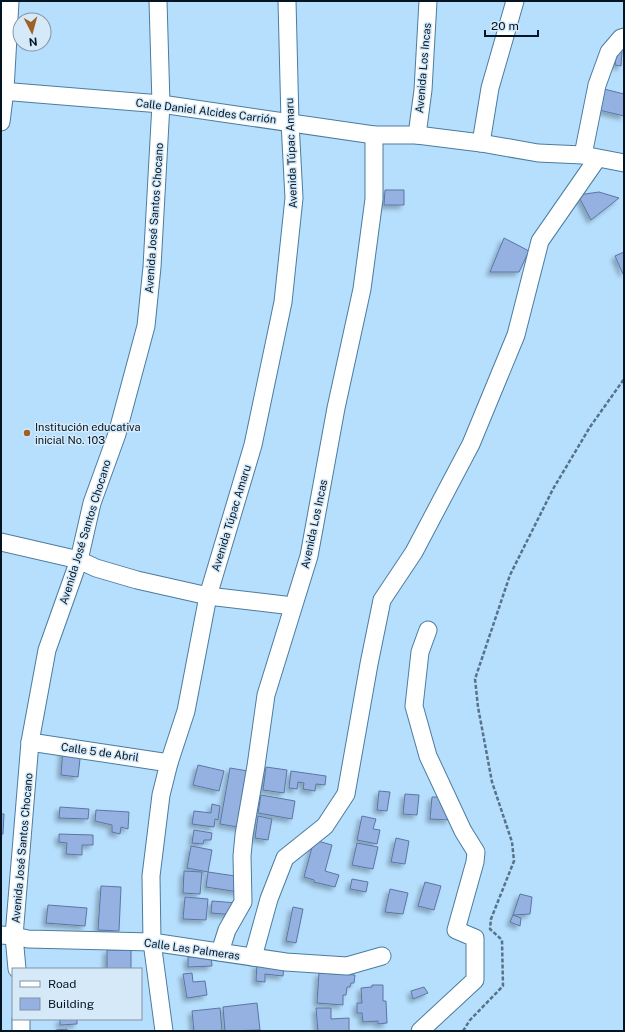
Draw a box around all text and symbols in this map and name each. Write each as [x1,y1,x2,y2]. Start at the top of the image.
north arrow [12,12,52,52]
scale bar [485,12,538,38]
text: 20 m [491,19,519,33]
street label: Avenida Los Incas [413,22,433,114]
text: N [28,36,38,48]
street label: Calle Daniel Alcides Carrión [135,96,277,126]
street label: Avenida Túpac Amaru [283,97,299,209]
street label: Avenida José Santos Chocano [143,142,165,294]
place label: Institución educativa inicial No. 103 [35,421,141,446]
marker: Institución educativa inicial No. 103 [22,428,32,438]
street label: Avenida José Santos Chocano [57,458,113,606]
street label: Avenida Túpac Amaru [209,463,253,573]
street label: Avenida Los Incas [299,478,329,570]
street label: Calle 5 de Abril [60,741,140,763]
street label: Avenida José Santos Chocano [9,772,35,924]
street label: Calle Las Palmeras [143,936,241,962]
legend [12,968,142,1020]
text: Road [48,977,76,991]
text: Building [48,997,94,1011]

